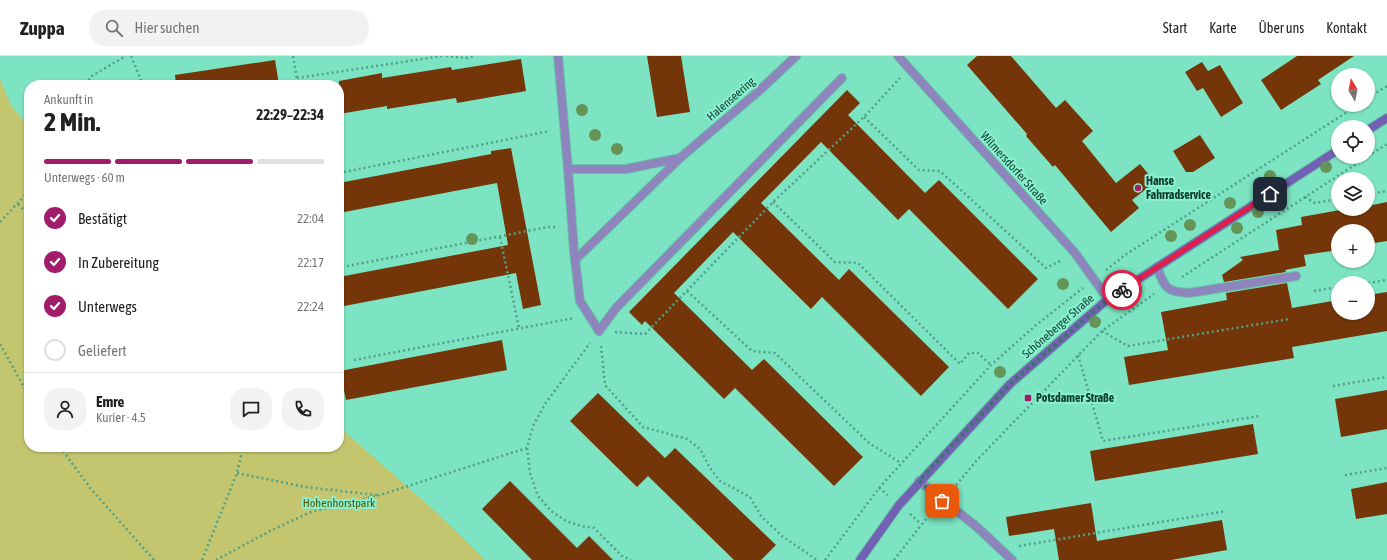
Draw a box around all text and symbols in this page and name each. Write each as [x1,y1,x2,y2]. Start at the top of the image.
search box [89,10,369,46]
text: Zuppa [20,17,65,39]
icon: search [103,17,125,39]
text: Hier suchen [135,19,199,36]
text: Start [1163,20,1187,36]
text: Karte [1209,20,1237,36]
text: Über uns [1259,20,1304,36]
text: Kontakt [1326,20,1367,36]
north arrow [1331,68,1375,112]
map controls [1331,68,1375,320]
street label: Halenseering [704,74,759,124]
text: Ankunft in [44,92,93,107]
text: 22:29–22:34 [256,106,324,123]
text: 2 Min. [44,107,100,137]
button: locate [1331,120,1375,164]
street label: Wilmersdorfer Straße [977,129,1051,207]
text: Unterwegs · 60 m [44,170,125,185]
button: layers [1331,172,1375,216]
place label: Hanse Fahrradservice [1146,174,1211,202]
pin [1253,177,1287,211]
marker: Hanse Fahrradservice [1133,183,1143,193]
icon: home [1259,183,1281,205]
icon: check [44,207,66,229]
text: Bestätigt [78,210,127,227]
text: 22:04 [297,211,324,226]
button: + [1331,224,1375,268]
icon: check [44,251,66,273]
text: In Zubereitung [78,254,159,271]
text: 22:17 [297,255,324,270]
courier [1102,270,1142,310]
button: − [1331,276,1375,320]
icon: bike [1111,279,1133,301]
street label: Schöneberger Straße [1019,291,1097,361]
icon: check [44,295,66,317]
text: Unterwegs [78,298,137,315]
text: 22:24 [297,299,324,314]
text: Geliefert [78,342,127,359]
button: person [44,388,86,430]
button: chat [230,388,272,430]
button: phone [282,388,324,430]
place label: Potsdamer Straße [1036,391,1115,405]
text: Emre [96,393,124,410]
marker: Potsdamer Straße [1023,393,1033,403]
text: Kurier · 4.5 [96,410,146,425]
pin [925,484,959,518]
icon: bag [931,490,953,512]
park label: Hohenhorstpark [303,496,376,510]

